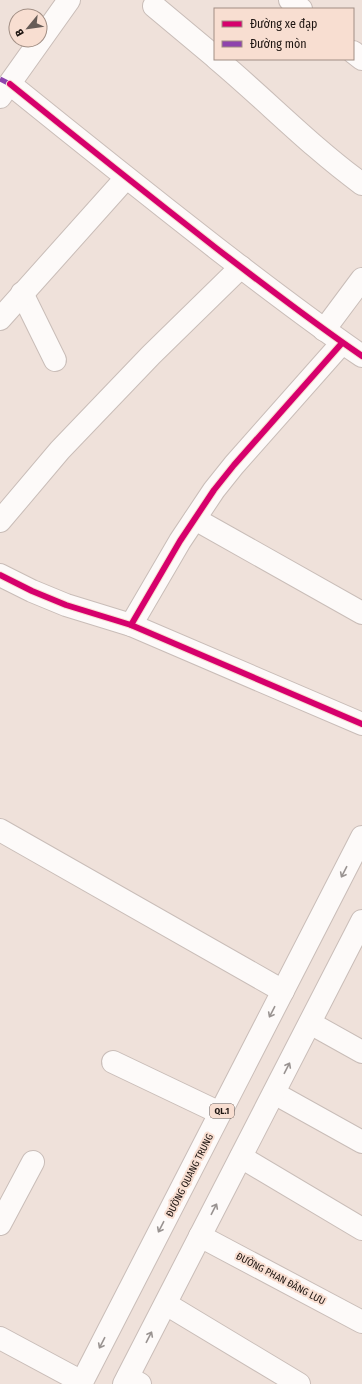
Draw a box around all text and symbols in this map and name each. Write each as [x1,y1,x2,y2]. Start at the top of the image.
north arrow [8,8,48,48]
legend [214,8,354,60]
text: Đường xe đạp [250,17,317,31]
text: B [13,27,27,38]
text: Đường mòn [250,37,307,51]
one-way arrow [340,865,347,877]
one-way arrow [268,1006,276,1018]
one-way arrow [283,1063,291,1075]
road number: QL.1 [210,1104,234,1118]
street label: ĐƯỜNG QUANG TRUNG [162,1131,216,1219]
one-way arrow [211,1203,218,1215]
one-way arrow [157,1221,165,1233]
street label: ĐƯỜNG PHAN ĐĂNG LƯU [234,1249,328,1308]
one-way arrow [145,1331,153,1343]
one-way arrow [98,1337,105,1349]

